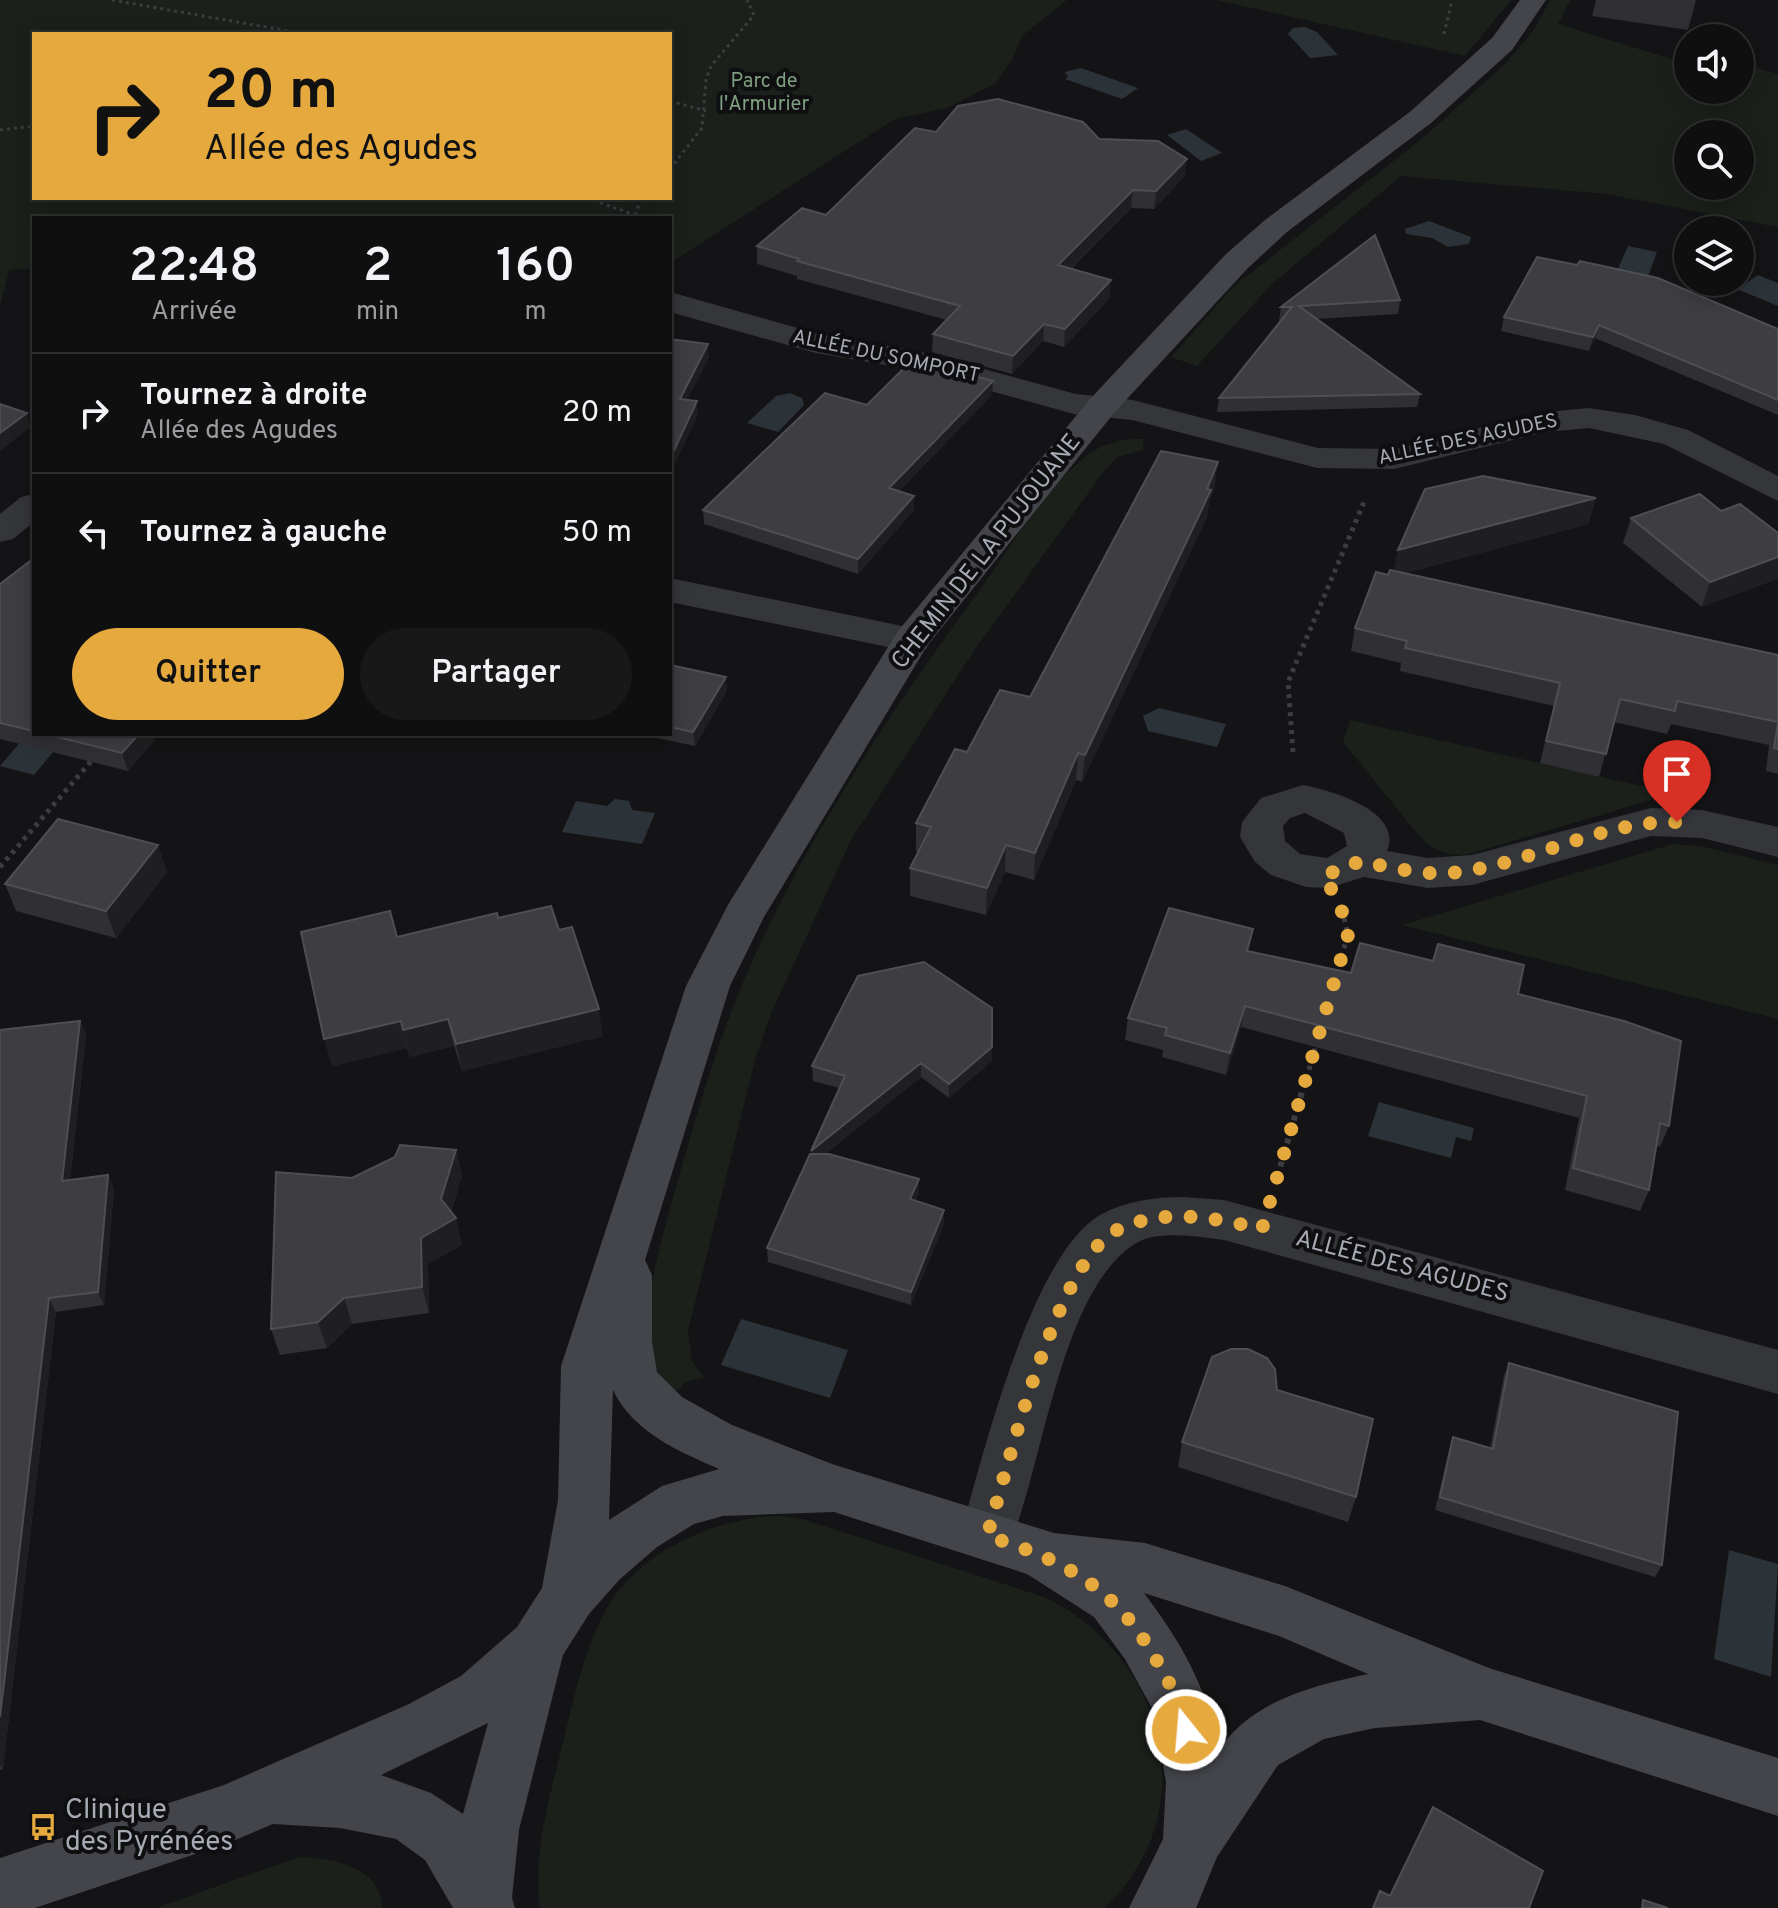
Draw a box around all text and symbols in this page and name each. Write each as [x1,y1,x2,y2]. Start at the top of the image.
map controls [1674,24,1754,296]
button: sound [1674,24,1754,104]
text: 20 m [204,58,338,128]
icon: right [72,64,176,168]
park label: Parc de l'Armurier [719,69,810,118]
button: search [1674,120,1754,200]
text: Allée des Agudes [204,127,478,173]
button: layers [1674,216,1754,296]
text: 22:48 [129,238,259,298]
text: 2 [363,238,392,298]
text: 160 [496,238,575,298]
text: Arrivée [151,296,237,329]
text: min [356,296,399,329]
text: m [525,296,547,329]
street label: ALLÉE DU SOMPORT [790,323,982,390]
text: Tournez à droite [140,378,368,415]
icon: right [72,391,116,435]
text: 20 m [562,395,632,432]
street label: ALLÉE DES AGUDES [1375,406,1560,472]
text: Allée des Agudes [140,415,338,448]
street label: CHEMIN DE LA PUJOUANE [886,428,1088,676]
icon: left [72,511,116,555]
text: Tournez à gauche [140,515,387,552]
text: 50 m [562,515,632,552]
button: Quitter [72,628,344,720]
button: Partager [360,628,632,720]
pin [1643,740,1711,822]
icon: arrive [1655,752,1699,796]
street label: ALLÉE DES AGUDES [1292,1222,1512,1310]
position arrow [1144,1688,1228,1772]
place label: Clinique des Pyrénées [65,1793,233,1861]
bus stop icon: Clinique des Pyrénées [28,1812,58,1842]

